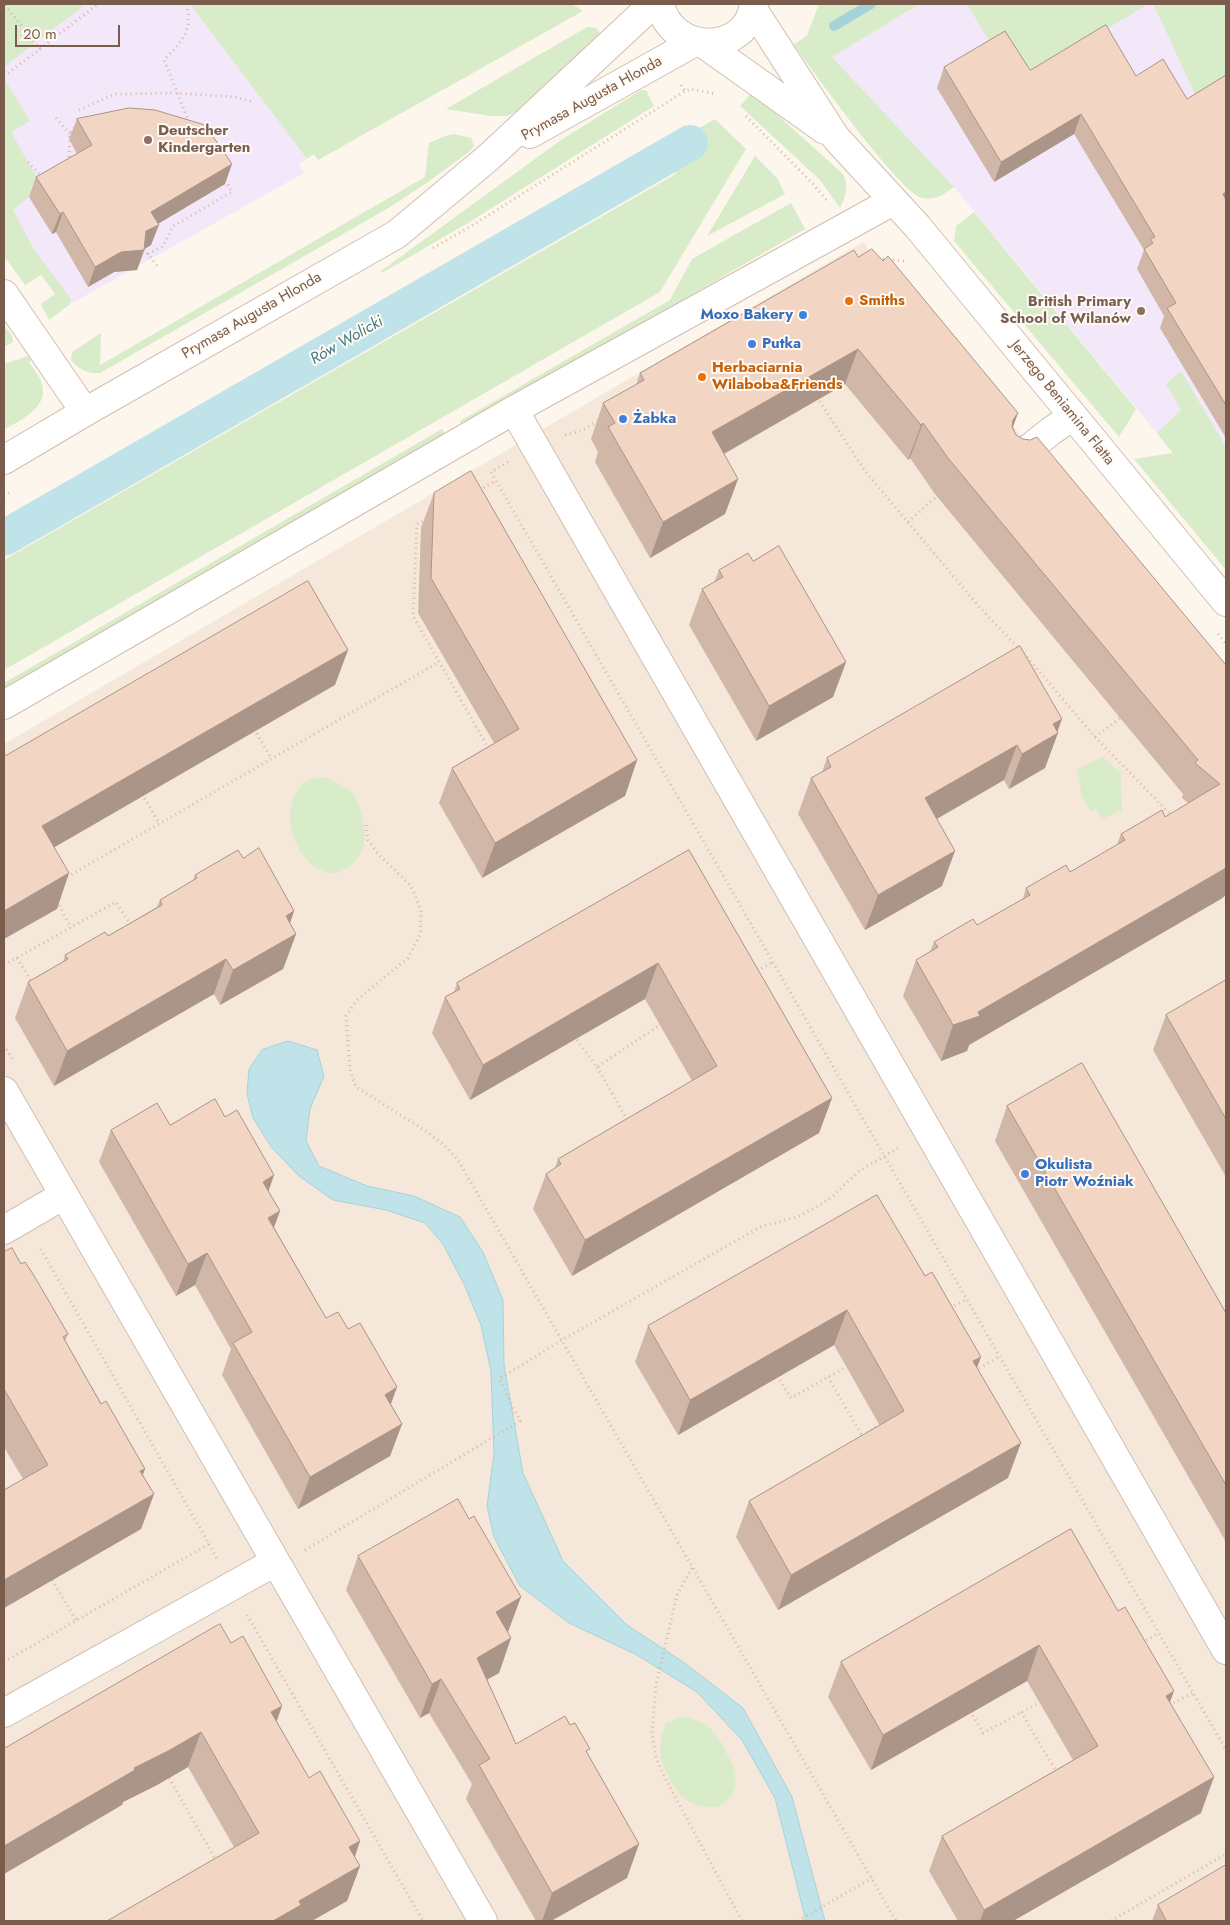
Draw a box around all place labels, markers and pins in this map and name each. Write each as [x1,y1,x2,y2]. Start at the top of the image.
place label: Deutscher Kindergarten [158,122,250,157]
marker: Deutscher Kindergarten [142,134,154,146]
place label: Smiths [859,292,905,310]
place label: British Primary School of Wilanów [1000,293,1131,328]
marker: Smiths [843,295,855,307]
marker: British Primary School of Wilanów [1135,305,1147,317]
place label: Moxo Bakery [700,306,793,324]
marker: Moxo Bakery [797,309,809,321]
place label: Putka [762,335,801,353]
marker: Putka [746,338,758,350]
place label: Herbaciarnia Wilaboba&Friends [712,359,843,394]
marker: Herbaciarnia Wilaboba&Friends [696,371,708,383]
place label: Żabka [633,410,676,428]
marker: Żabka [617,413,629,425]
place label: Okulista Piotr Woźniak [1035,1156,1134,1191]
marker: Okulista Piotr Woźniak [1019,1168,1031,1180]

